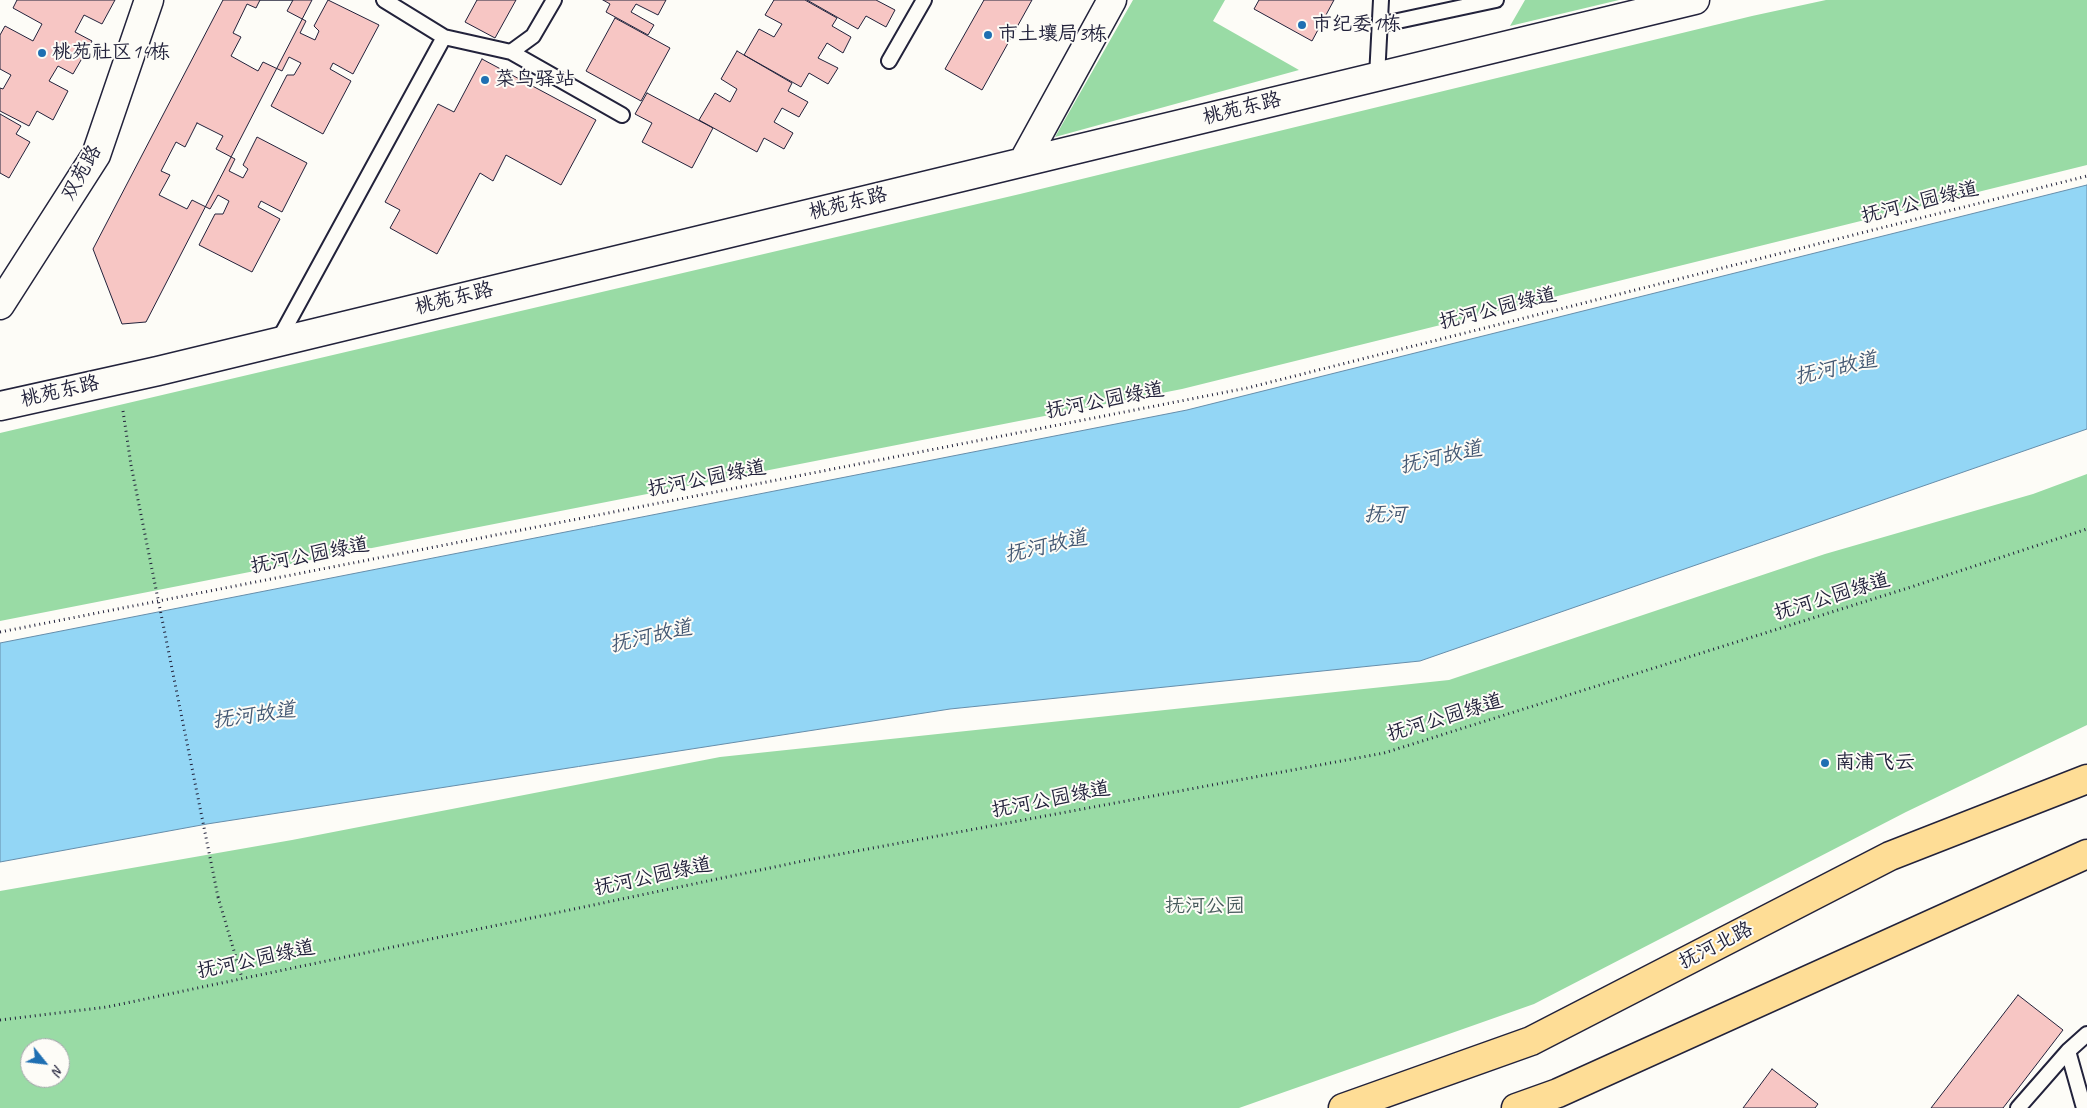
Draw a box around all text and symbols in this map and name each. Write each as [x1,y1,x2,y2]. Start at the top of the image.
place label: 市纪委1栋 [1312,13,1401,37]
marker: 市纪委1栋 [1296,19,1308,31]
place label: 市土壤局3栋 [998,23,1107,47]
marker: 市土壤局3栋 [982,29,994,41]
place label: 桃苑社区14栋 [52,41,170,65]
marker: 桃苑社区14栋 [36,47,48,59]
place label: 菜鸟驿站 [495,68,575,92]
marker: 菜鸟驿站 [479,74,491,86]
street label: 桃苑东路 [1200,88,1284,130]
street label: 双苑路 [57,141,107,205]
street label: 抚河公园绿道 [1859,177,1981,229]
street label: 桃苑东路 [806,183,890,225]
street label: 桃苑东路 [412,278,496,320]
street label: 抚河公园绿道 [1437,283,1559,335]
water label: 抚河故道 [1792,347,1880,391]
street label: 桃苑东路 [18,371,102,413]
street label: 抚河公园绿道 [1044,378,1166,424]
water label: 抚河故道 [1397,436,1485,480]
street label: 抚河公园绿道 [646,456,768,502]
water label: 抚河 [1364,502,1406,528]
water label: 抚河故道 [1002,525,1090,569]
street label: 抚河公园绿道 [249,533,371,579]
street label: 抚河公园绿道 [1771,568,1893,626]
water label: 抚河故道 [607,615,695,659]
street label: 抚河公园绿道 [1384,689,1506,747]
water label: 抚河故道 [211,698,297,734]
place label: 南浦飞云 [1835,751,1915,775]
marker: 南浦飞云 [1819,757,1831,769]
street label: 抚河公园绿道 [990,777,1112,823]
street label: 抚河公园绿道 [592,853,714,901]
park label: 抚河公园 [1165,895,1245,919]
street label: 抚河北路 [1675,917,1757,975]
street label: 抚河公园绿道 [195,936,317,984]
north arrow [20,1038,70,1088]
text: N [48,1062,67,1078]

